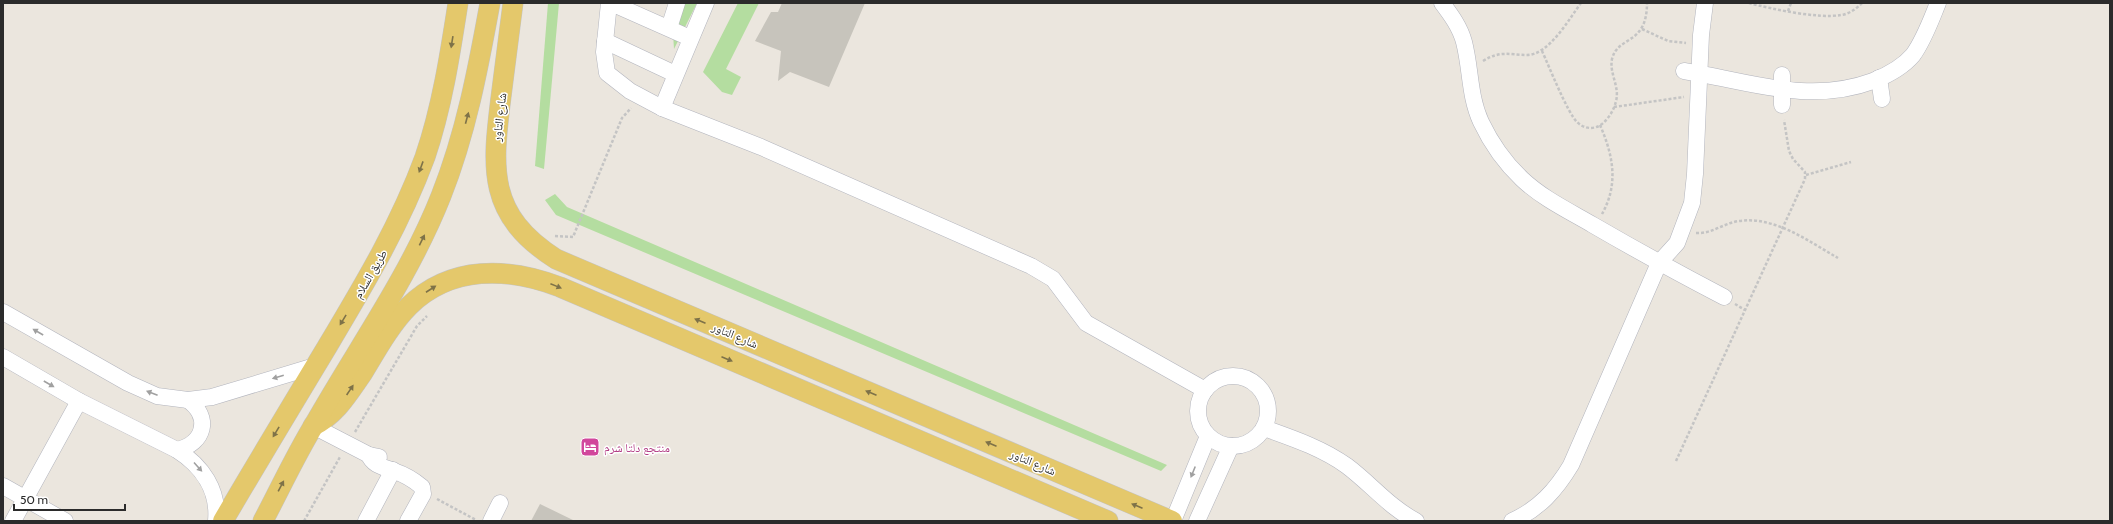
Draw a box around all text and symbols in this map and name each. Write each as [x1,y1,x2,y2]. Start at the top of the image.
one-way arrow [449,35,455,48]
street label: شارع التاور [488,92,510,143]
one-way arrow [464,112,470,124]
one-way arrow [417,162,423,174]
one-way arrow [418,234,425,245]
street label: طريق السلام [350,247,391,302]
one-way arrow [550,283,562,289]
one-way arrow [425,286,437,293]
one-way arrow [339,314,346,326]
one-way arrow [694,317,706,323]
street label: شارع التاور [708,318,760,352]
one-way arrow [32,329,44,335]
one-way arrow [721,355,733,362]
one-way arrow [272,374,284,380]
one-way arrow [43,380,55,387]
one-way arrow [347,384,354,396]
one-way arrow [146,390,158,396]
one-way arrow [865,390,877,396]
one-way arrow [272,427,280,437]
hotel icon: منتجع دلتا شرم [579,436,601,458]
place label: منتجع دلتا شرم [604,440,670,456]
one-way arrow [986,441,997,447]
street label: شارع التاور [1006,445,1058,479]
one-way arrow [194,462,203,472]
one-way arrow [1190,466,1196,477]
one-way arrow [278,481,284,492]
scale bar [14,486,125,512]
text: 50 m [20,492,48,507]
one-way arrow [1130,502,1142,508]

